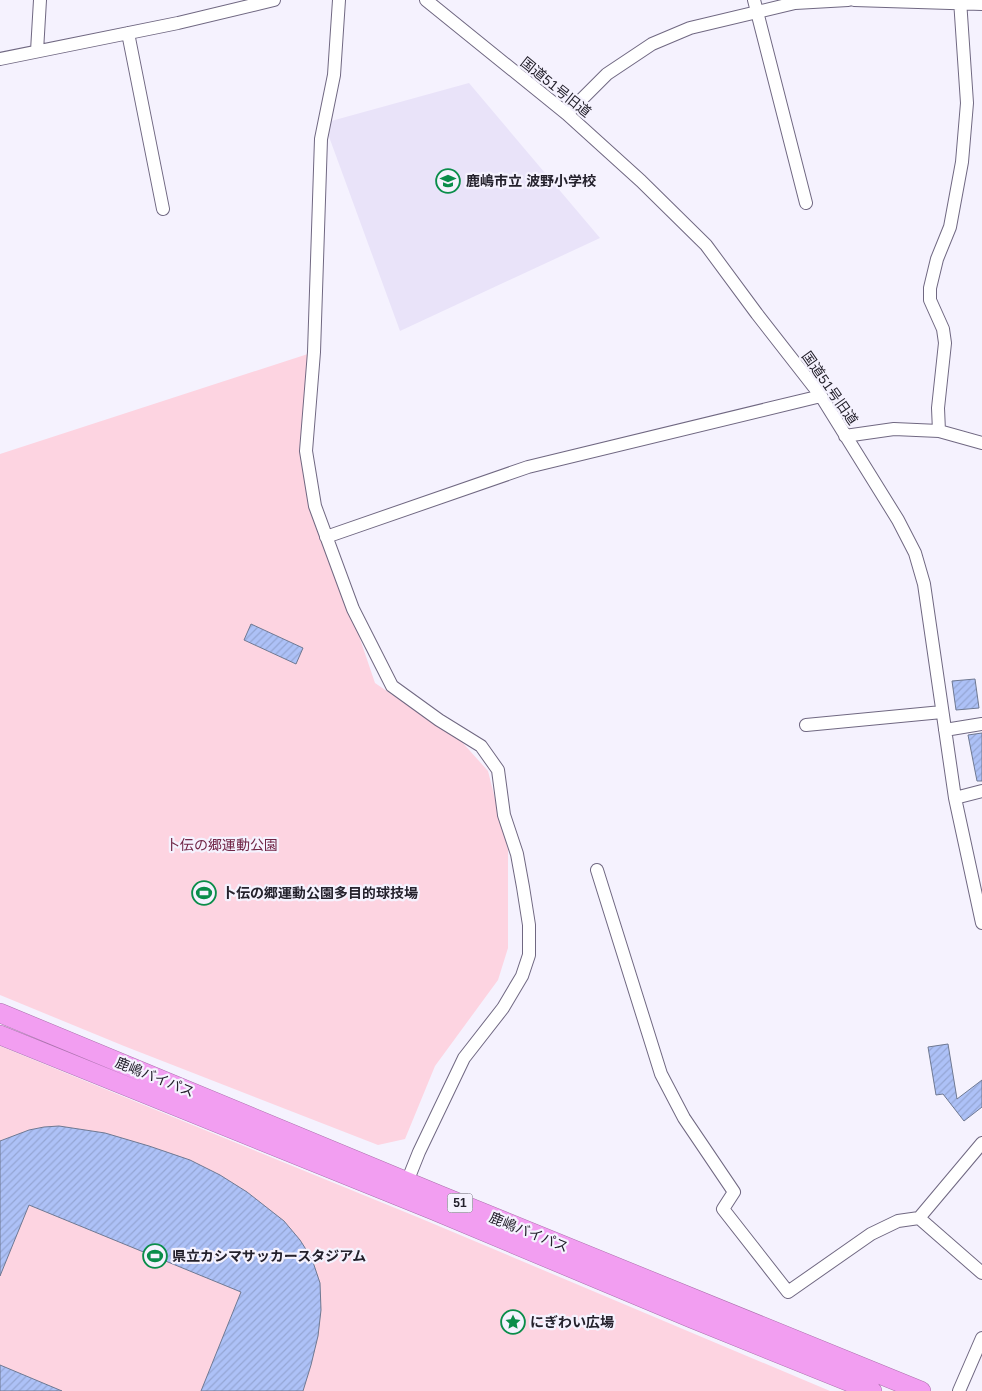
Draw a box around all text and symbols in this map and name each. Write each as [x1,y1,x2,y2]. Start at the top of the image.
street label: 国道51号旧道 [518,54,594,120]
school or university icon: 鹿嶋市立 波野小学校 [435,168,461,194]
place label: 鹿嶋市立 波野小学校 [466,173,596,189]
street label: 国道51号旧道 [799,348,861,428]
park label: 卜伝の郷運動公園 [166,837,278,853]
sports icon: 卜伝の郷運動公園多目的球技場 [191,880,217,906]
place label: 卜伝の郷運動公園多目的球技場 [222,885,418,901]
street label: 鹿嶋バイパス [113,1054,197,1100]
road number: 51 [448,1194,472,1212]
street label: 鹿嶋バイパス [487,1209,571,1255]
sports icon: 県立カシマサッカースタジアム [142,1243,168,1269]
place label: 県立カシマサッカースタジアム [172,1248,366,1264]
place icon: にぎわい広場 [500,1309,526,1335]
place label: にぎわい広場 [530,1314,614,1330]

